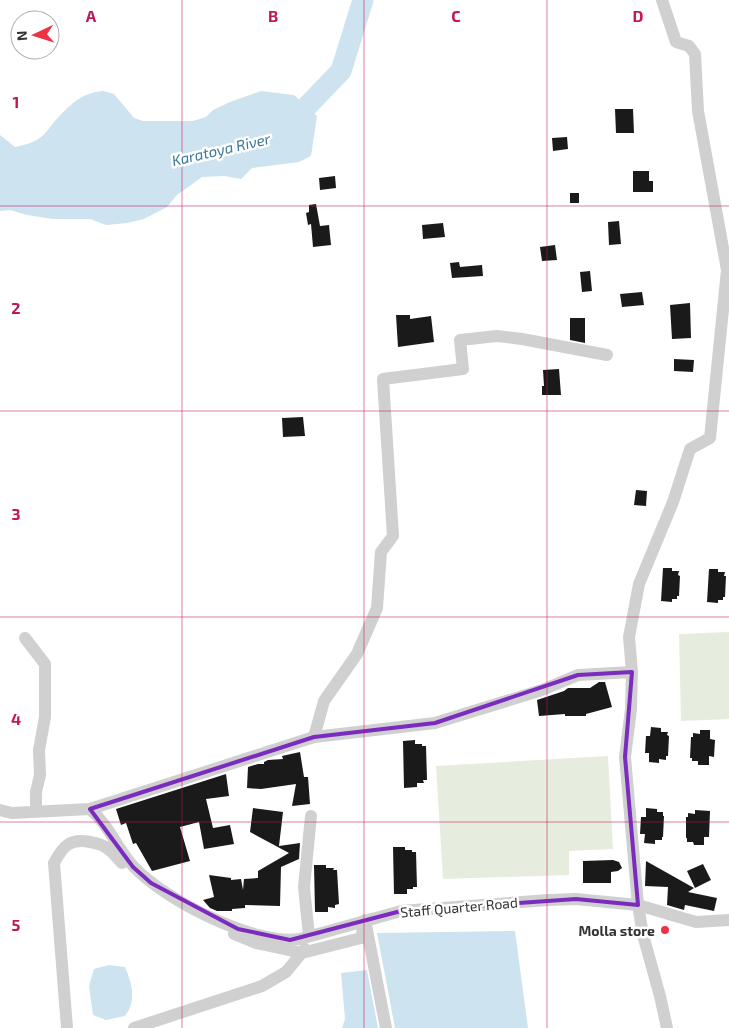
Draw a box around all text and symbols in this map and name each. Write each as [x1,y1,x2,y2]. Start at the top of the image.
text: A [86,6,97,25]
text: B [268,6,278,25]
text: C [451,6,461,25]
text: D [633,6,644,25]
north arrow [10,10,60,60]
text: N [13,30,30,42]
text: 1 [13,92,19,111]
water label: Karatoya River [170,129,273,170]
text: 2 [11,298,21,317]
text: 3 [11,504,21,523]
text: 4 [11,709,21,728]
street label: Staff Quarter Road [399,893,519,921]
text: 5 [12,915,21,934]
place label: Molla store [579,922,655,939]
marker: Molla store [659,924,671,936]

